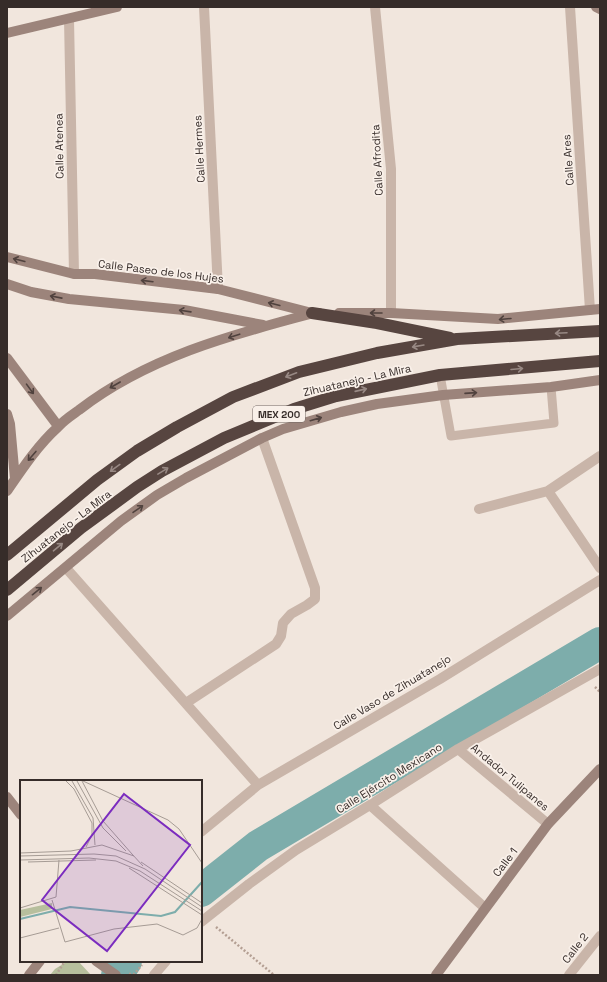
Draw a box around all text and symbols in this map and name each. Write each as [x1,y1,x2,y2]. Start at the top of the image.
street label: Calle Atenea [51,112,67,179]
street label: Calle Hermes [190,115,208,183]
street label: Calle Afrodita [368,123,386,196]
street label: Calle Ares [559,134,577,186]
one-way arrow [13,256,26,263]
street label: Calle Paseo de los Hujes [97,256,225,286]
one-way arrow [141,277,154,284]
one-way arrow [50,293,63,301]
one-way arrow [268,299,281,307]
one-way arrow [179,307,192,315]
one-way arrow [370,309,383,317]
one-way arrow [499,315,512,322]
one-way arrow [555,329,568,337]
one-way arrow [229,332,241,340]
one-way arrow [412,342,425,350]
street label: Zihuatanejo - La Mira [302,361,413,399]
one-way arrow [510,365,523,372]
one-way arrow [286,372,298,380]
one-way arrow [109,382,121,390]
one-way arrow [26,383,34,394]
one-way arrow [354,386,367,394]
one-way arrow [464,389,477,396]
road number: MEX 200 [253,406,305,422]
one-way arrow [309,415,322,422]
one-way arrow [28,451,37,461]
one-way arrow [109,463,120,472]
one-way arrow [157,466,169,474]
street label: Zihuatanejo - La Mira [18,486,114,565]
one-way arrow [132,505,143,513]
one-way arrow [53,542,64,551]
one-way arrow [32,587,43,596]
street label: Calle Vaso de Zihuatanejo [331,651,454,733]
street label: Calle Ejército Mexicano [333,739,445,816]
street label: Andador Tulipanes [468,740,552,814]
inset map [20,780,202,962]
street label: Calle 1 [490,845,520,879]
street label: Calle 2 [559,930,591,966]

